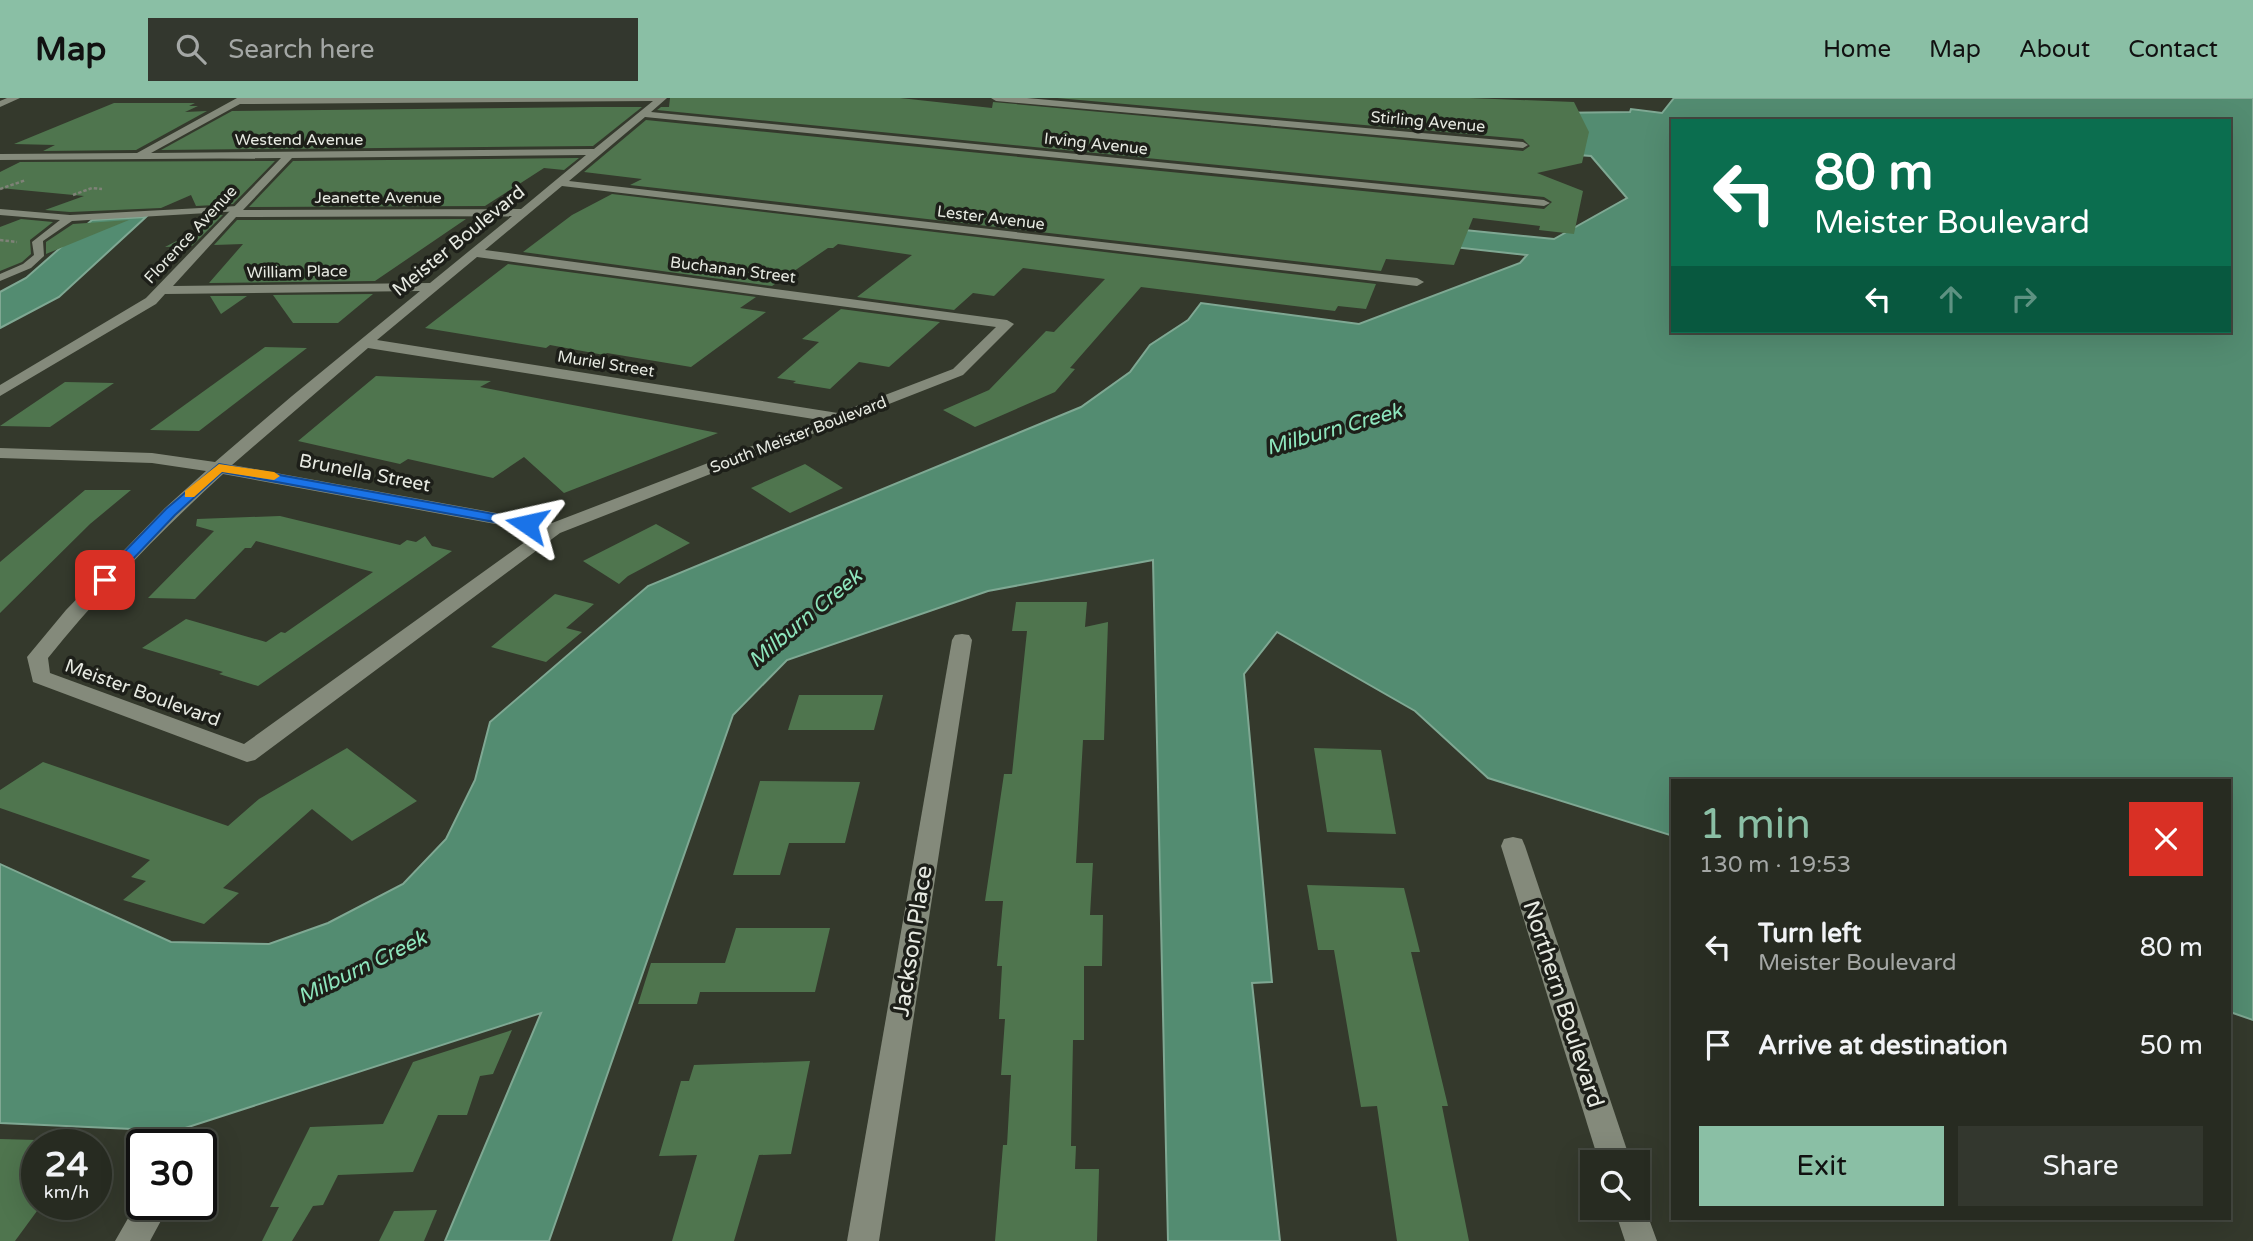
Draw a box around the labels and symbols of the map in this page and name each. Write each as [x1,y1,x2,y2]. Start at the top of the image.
street label: Stirling Avenue [1370,107,1486,137]
street label: Irving Avenue [1043,129,1149,159]
street label: Westend Avenue [235,130,363,150]
street label: Florence Avenue [140,181,241,288]
street label: Meister Boulevard [388,181,529,301]
street label: Jeanette Avenue [315,188,441,208]
street label: Lester Avenue [936,201,1046,235]
street label: Buchanan Street [669,252,797,288]
street label: William Place [246,261,348,283]
street label: Muriel Street [556,346,656,382]
street label: South Meister Boulevard [707,392,889,478]
water label: Milburn Creek [1263,398,1406,461]
street label: Brunella Street [297,449,432,497]
position arrow [490,487,564,561]
pin [75,550,135,610]
water label: Milburn Creek [744,563,868,673]
street label: Meister Boulevard [62,655,223,731]
street label: Jackson Place [887,864,939,1019]
street label: Northern Boulevard [1516,897,1610,1111]
water label: Milburn Creek [294,925,432,1009]
speed limit sign: 30 [126,1129,217,1220]

